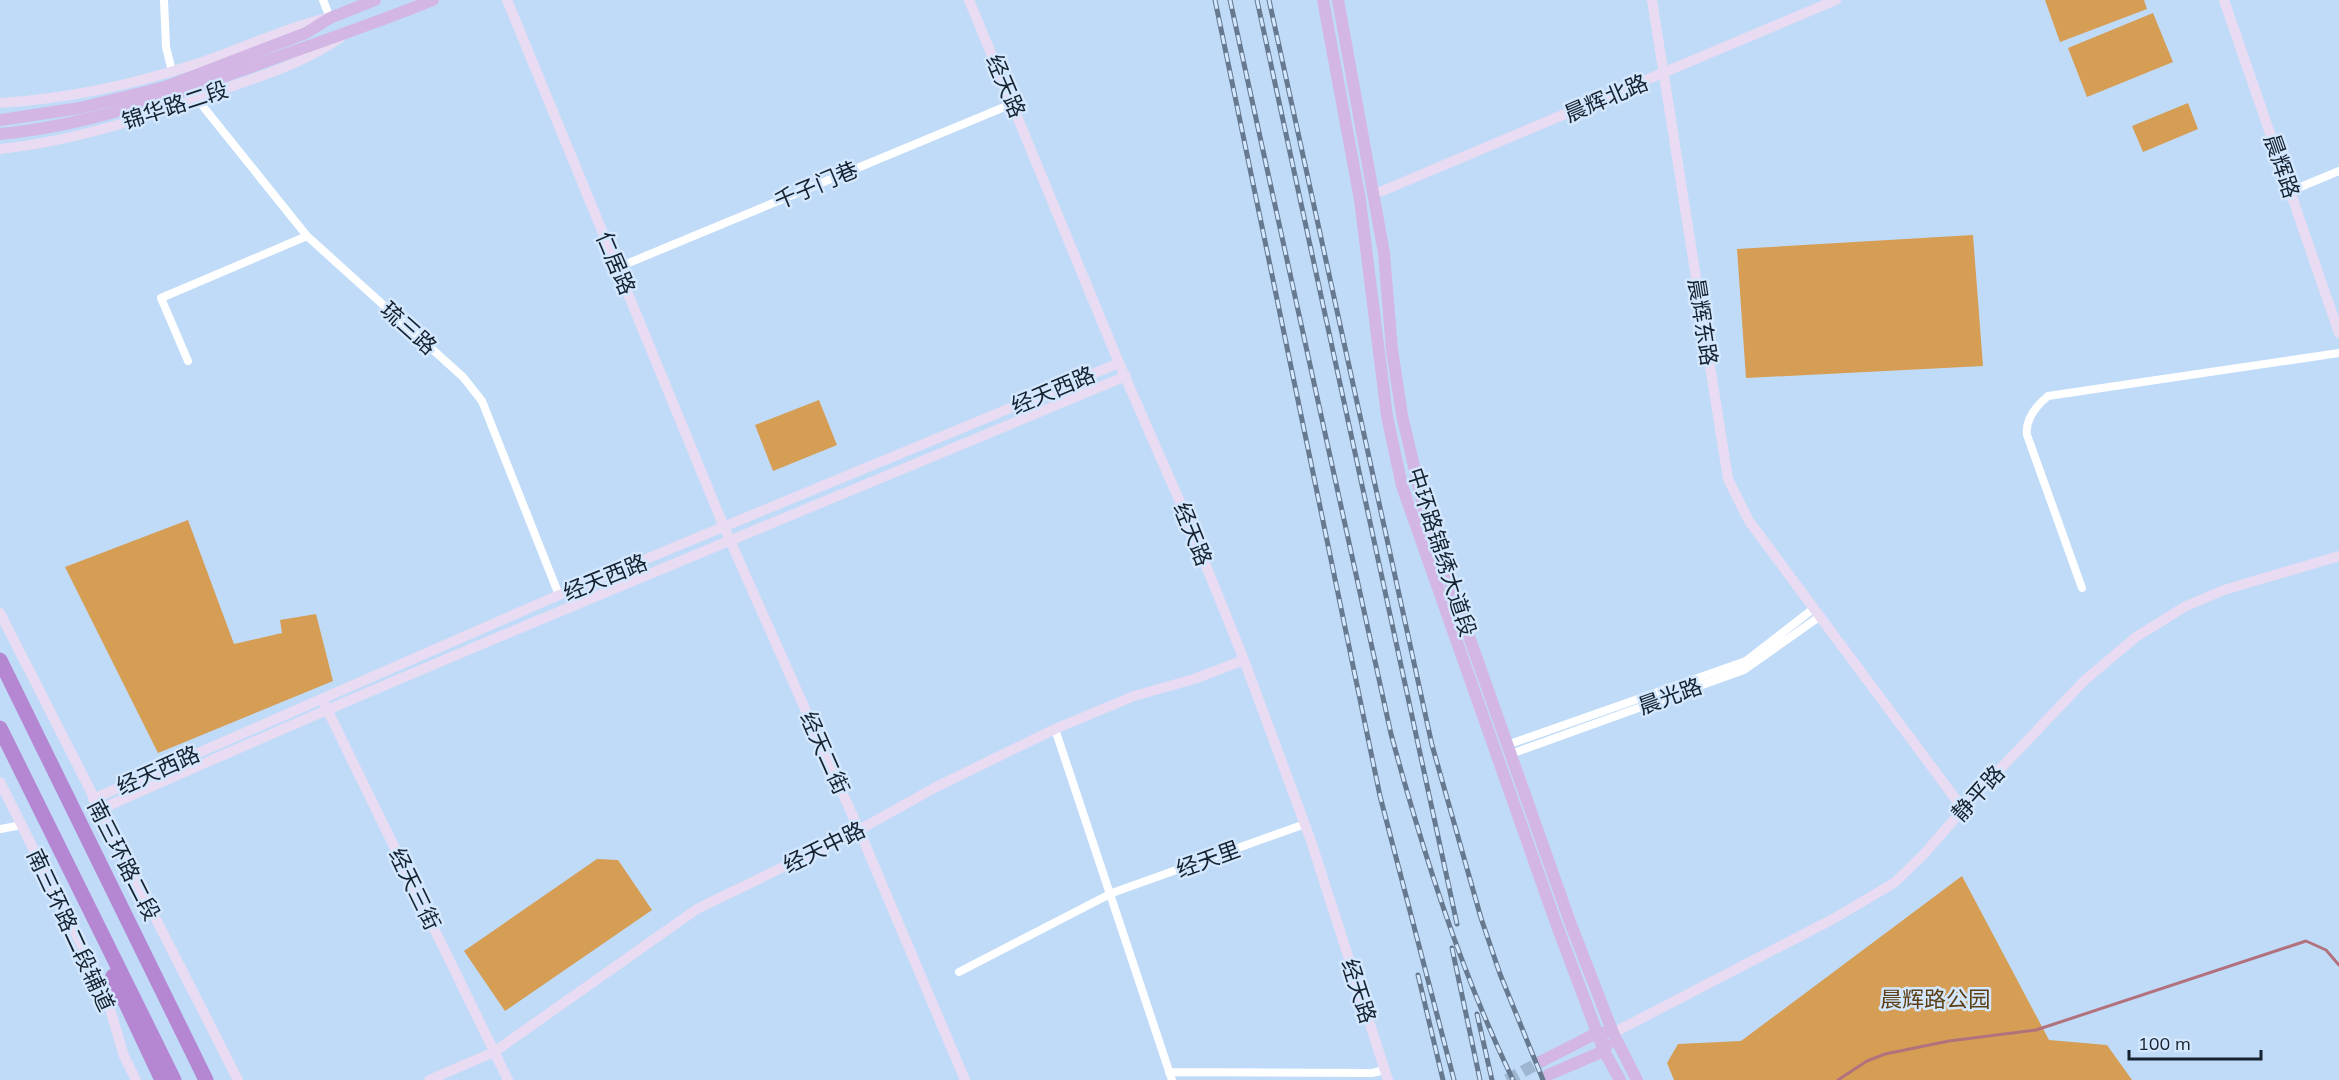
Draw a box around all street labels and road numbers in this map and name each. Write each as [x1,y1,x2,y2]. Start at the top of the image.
street label: 经天路 [980,50,1032,122]
street label: 晨辉北路 [1560,68,1652,128]
street label: 锦华路二段 [118,75,232,135]
street label: 晨辉路 [2258,130,2306,202]
street label: 千子门巷 [770,155,862,215]
street label: 仁居路 [590,227,642,299]
street label: 晨辉东路 [1682,276,1724,368]
street label: 琉三路 [375,296,443,360]
street label: 经天西路 [1007,360,1099,420]
street label: 中环路锦绣大道段 [1401,464,1483,640]
street label: 经天路 [1168,498,1218,570]
street label: 经天西路 [559,548,651,606]
street label: 晨光路 [1634,672,1706,720]
street label: 经天二街 [794,707,856,799]
street label: 经天西路 [112,739,204,801]
street label: 静平路 [1946,759,2010,827]
street label: 南三环路二段 [82,795,166,925]
street label: 经天中路 [778,815,870,879]
street label: 经天里 [1172,835,1244,883]
street label: 经天三街 [383,843,447,935]
street label: 南三环路二段辅道 [21,844,121,1016]
street label: 经天路 [1335,955,1383,1027]

